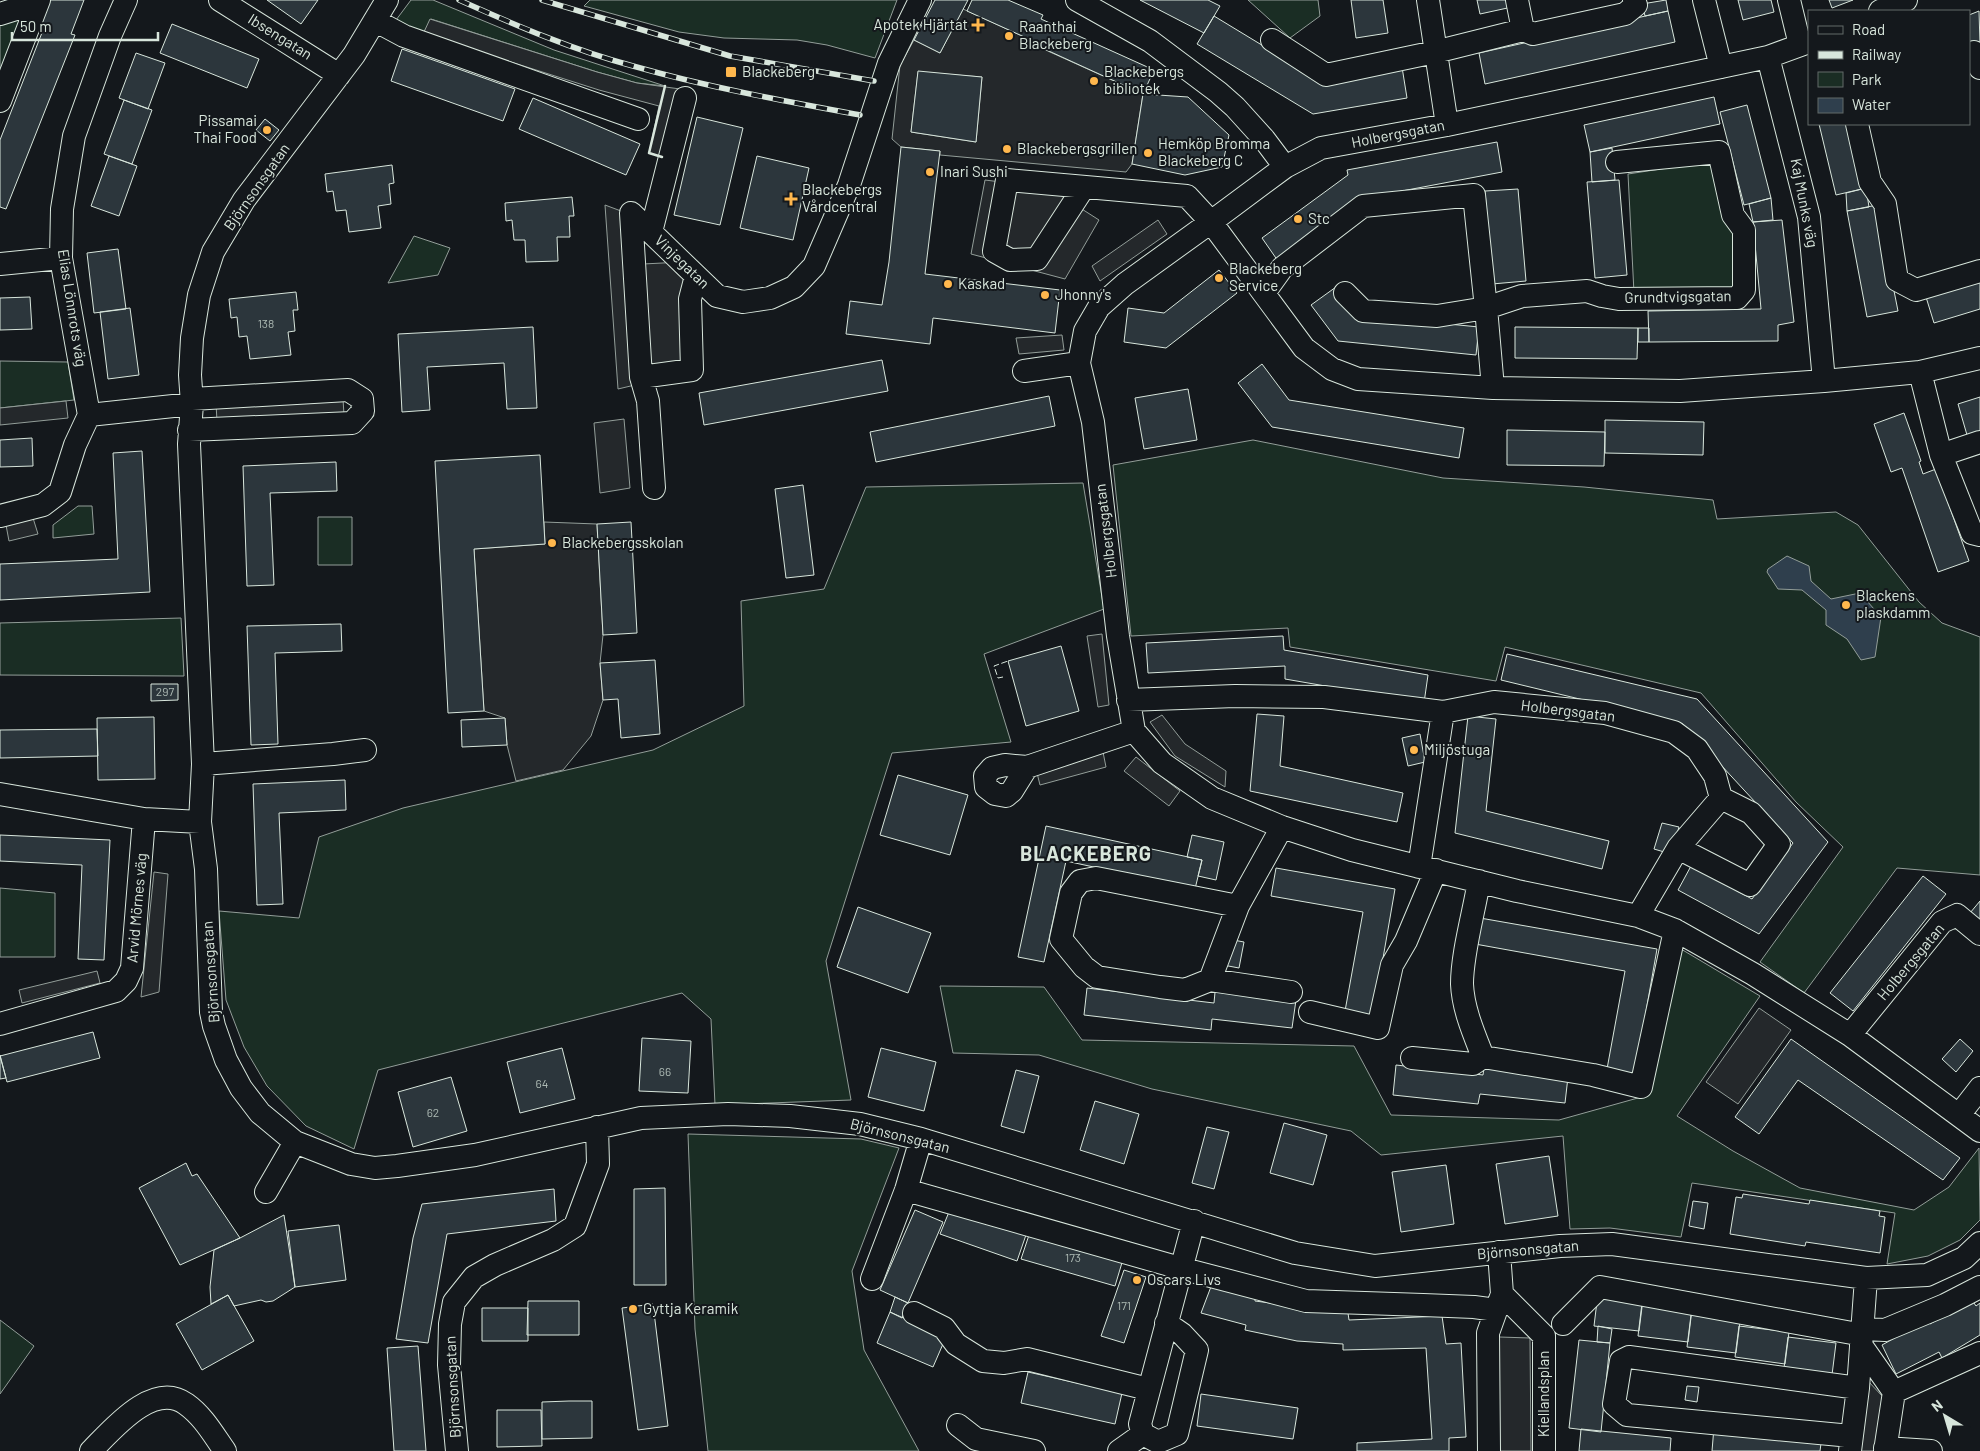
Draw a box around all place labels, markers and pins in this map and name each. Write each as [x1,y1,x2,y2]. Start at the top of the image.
place label: Apotek Hjärtat [874,15,968,33]
place label: Raanthai Blackeberg [1019,17,1092,52]
marker: Apotek Hjärtat [972,19,984,31]
marker: Raanthai Blackeberg [1003,30,1015,42]
place label: Blackeberg [742,62,815,80]
place label: Blackebergs bibliotek [1104,62,1184,97]
marker: Blackeberg [724,65,738,79]
marker: Blackebergs bibliotek [1088,75,1100,87]
place label: Pissamai Thai Food [193,111,257,146]
marker: Pissamai Thai Food [261,124,273,136]
place label: Hemköp Bromma Blackeberg C [1158,134,1270,169]
place label: Blackebergsgrillen [1017,139,1137,157]
marker: Blackebergsgrillen [1001,143,1013,155]
marker: Hemköp Bromma Blackeberg C [1142,147,1154,159]
place label: Inari Sushi [940,162,1008,180]
marker: Inari Sushi [924,166,936,178]
place label: Blackebergs Vårdcentral [802,180,882,215]
marker: Blackebergs Vårdcentral [784,192,798,206]
place label: Stc [1308,209,1330,227]
marker: Stc [1292,213,1304,225]
place label: Blackeberg Service [1229,259,1302,294]
marker: Blackeberg Service [1213,272,1225,284]
place label: Kaskad [958,274,1005,292]
marker: Kaskad [942,278,954,290]
place label: Jhonny's [1055,285,1112,303]
marker: Jhonny's [1039,289,1051,301]
place label: Blackebergsskolan [562,533,684,551]
marker: Blackebergsskolan [546,537,558,549]
place label: Blackens plaskdamm [1856,586,1931,621]
marker: Blackens plaskdamm [1840,599,1852,611]
place label: Miljöstuga [1424,740,1490,758]
marker: Miljöstuga [1408,744,1420,756]
place label: Oscars Livs [1147,1270,1221,1288]
marker: Oscars Livs [1131,1274,1143,1286]
place label: Gyttja Keramik [643,1299,739,1317]
marker: Gyttja Keramik [627,1303,639,1315]

